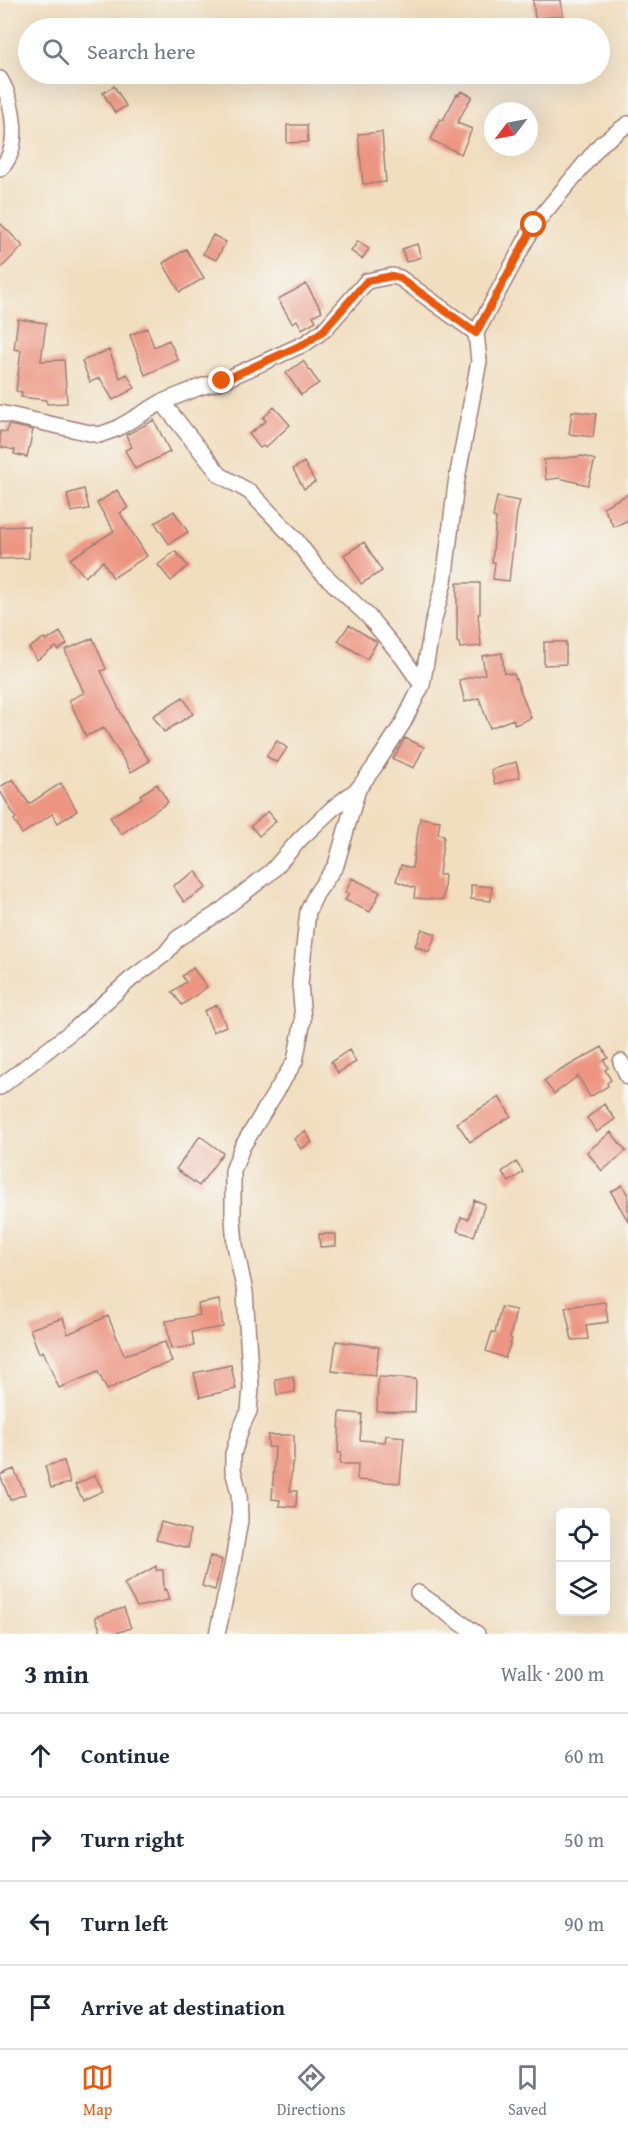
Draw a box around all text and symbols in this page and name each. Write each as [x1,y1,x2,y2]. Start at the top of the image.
search box [18,18,610,84]
icon: search [39,35,72,68]
text: Search here [87,35,196,67]
north arrow [484,102,538,156]
route start [520,211,546,237]
route end [208,367,234,393]
map controls [556,1508,610,1616]
button: locate [556,1508,610,1562]
button: layers [556,1562,610,1616]
text: 3 min [24,1654,89,1693]
text: Walk · 200 m [501,1659,604,1688]
icon: ahead [24,1739,57,1772]
text: Continue [81,1739,170,1771]
text: 60 m [564,1741,604,1770]
icon: right [24,1823,57,1856]
text: Turn right [81,1823,184,1855]
text: 50 m [564,1825,604,1854]
icon: left [24,1907,57,1940]
text: Turn left [81,1907,168,1939]
text: 90 m [564,1909,604,1938]
icon: arrive [24,1991,57,2024]
text: Arrive at destination [81,1991,285,2023]
tab: Map [81,2061,114,2121]
tab: Directions [277,2061,346,2121]
tab: Saved [508,2061,547,2121]

